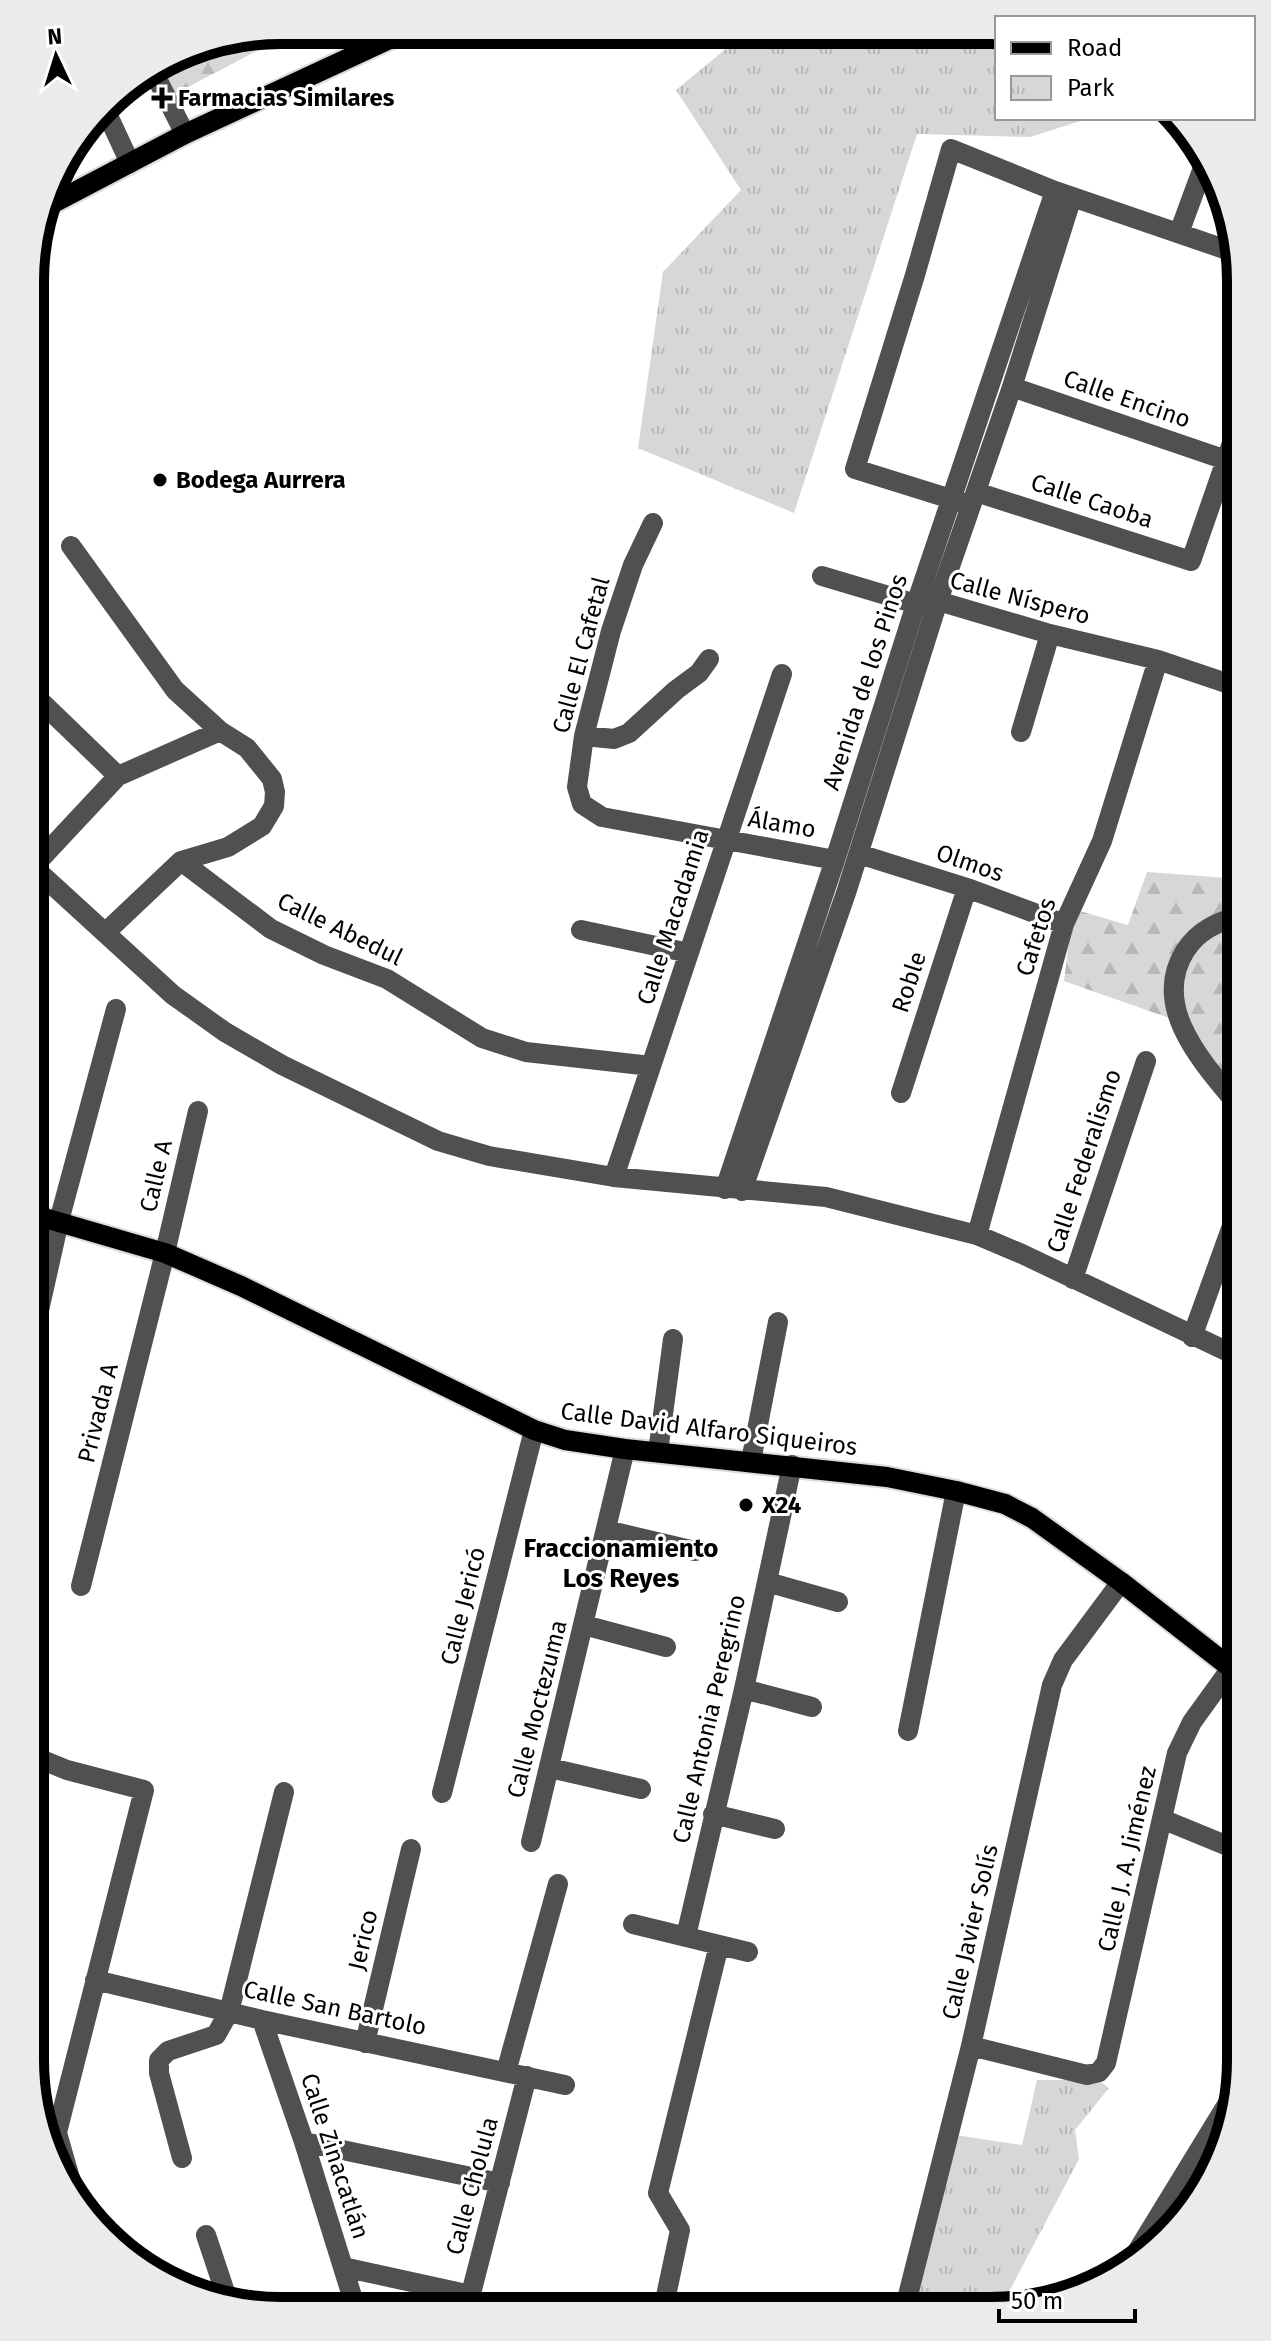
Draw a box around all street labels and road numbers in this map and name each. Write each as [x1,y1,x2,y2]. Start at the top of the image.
street label: Calle Encino [1060,364,1194,434]
street label: Calle Caoba [1027,468,1157,534]
street label: Calle Níspero [947,566,1093,630]
street label: Avenida de los Pinos [817,570,913,794]
street label: Calle El Cafetal [547,574,615,736]
street label: Álamo [746,803,818,844]
street label: Calle Macadamia [631,826,715,1008]
street label: Olmos [933,838,1007,888]
street label: Calle Abedul [273,887,407,971]
street label: Cafetos [1010,894,1062,980]
street label: Roble [886,948,932,1016]
street label: Calle Federalismo [1041,1066,1127,1256]
street label: Calle A [134,1137,178,1215]
street label: Privada A [72,1360,124,1466]
street label: Calle David Alfaro Siqueiros [559,1397,859,1461]
street label: Calle Jericó [435,1544,491,1668]
street label: Calle Antonia Peregrino [667,1592,751,1846]
street label: Calle Moctezuma [501,1617,573,1801]
street label: Calle J. A. Jiménez [1092,1763,1162,1955]
street label: Calle Javier Solís [936,1842,1004,2022]
street label: Jerico [342,1907,384,1973]
street label: Calle San Bartolo [241,1975,429,2041]
street label: Calle Zinacatlán [295,2070,375,2242]
street label: Calle Cholula [440,2114,504,2258]

